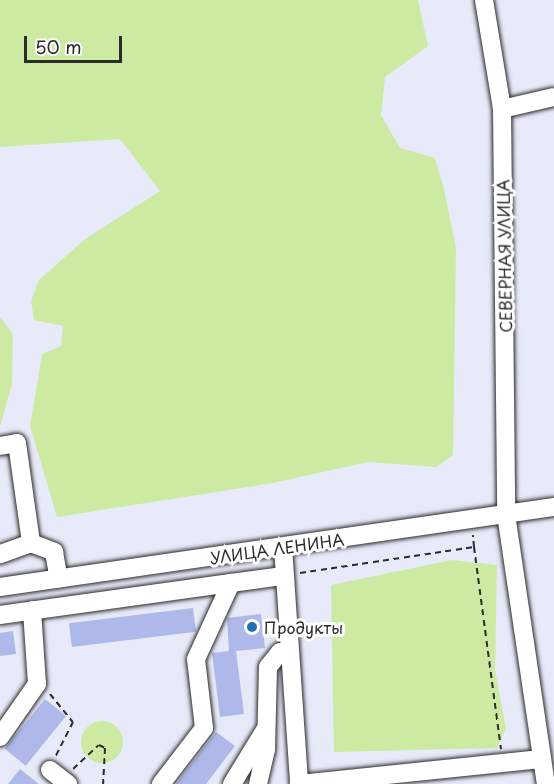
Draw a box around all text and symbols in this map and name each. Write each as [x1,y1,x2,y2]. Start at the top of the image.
scale bar [27,24,124,62]
text: 50 m [35,33,82,60]
street label: СЕВЕРНАЯ УЛИЦА [493,179,515,333]
street label: УЛИЦА ЛЕНИНА [208,529,346,567]
place label: Продукты [264,617,343,637]
marker: Продукты [245,620,259,634]

